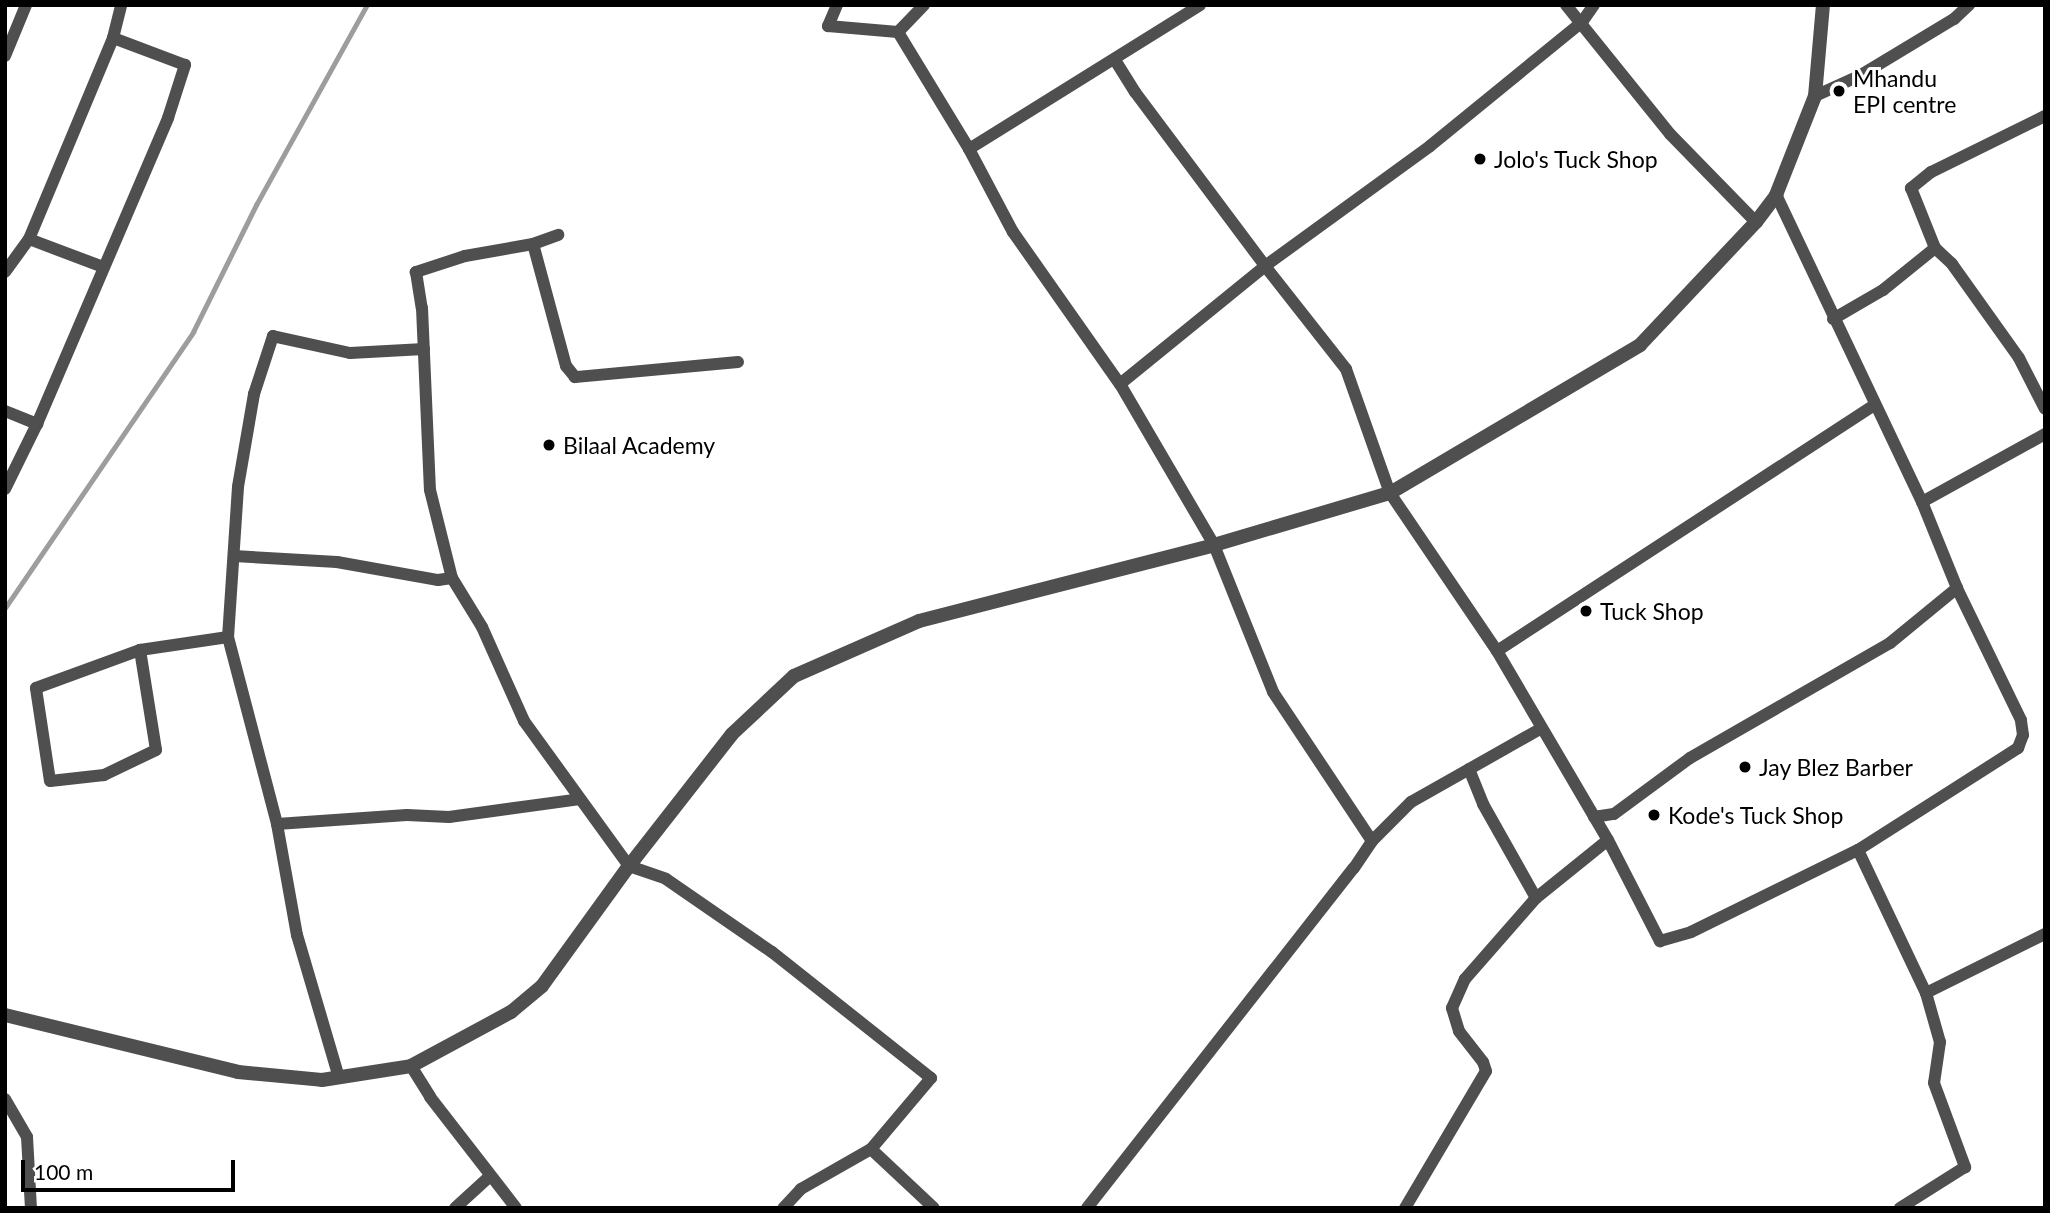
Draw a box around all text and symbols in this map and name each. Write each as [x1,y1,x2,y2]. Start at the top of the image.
place label: Mhandu EPI centre [1853,64,1956,118]
marker: Mhandu EPI centre [1831,83,1847,99]
place label: Jolo's Tuck Shop [1494,145,1658,173]
marker: Jolo's Tuck Shop [1472,151,1488,167]
place label: Bilaal Academy [563,431,716,459]
marker: Bilaal Academy [541,437,557,453]
place label: Tuck Shop [1600,597,1704,625]
marker: Tuck Shop [1578,603,1594,619]
place label: Jay Blez Barber [1759,753,1914,781]
marker: Jay Blez Barber [1737,759,1753,775]
place label: Kode's Tuck Shop [1668,801,1844,829]
marker: Kode's Tuck Shop [1646,807,1662,823]
scale bar [24,1146,238,1190]
text: 100 m [34,1159,93,1184]

